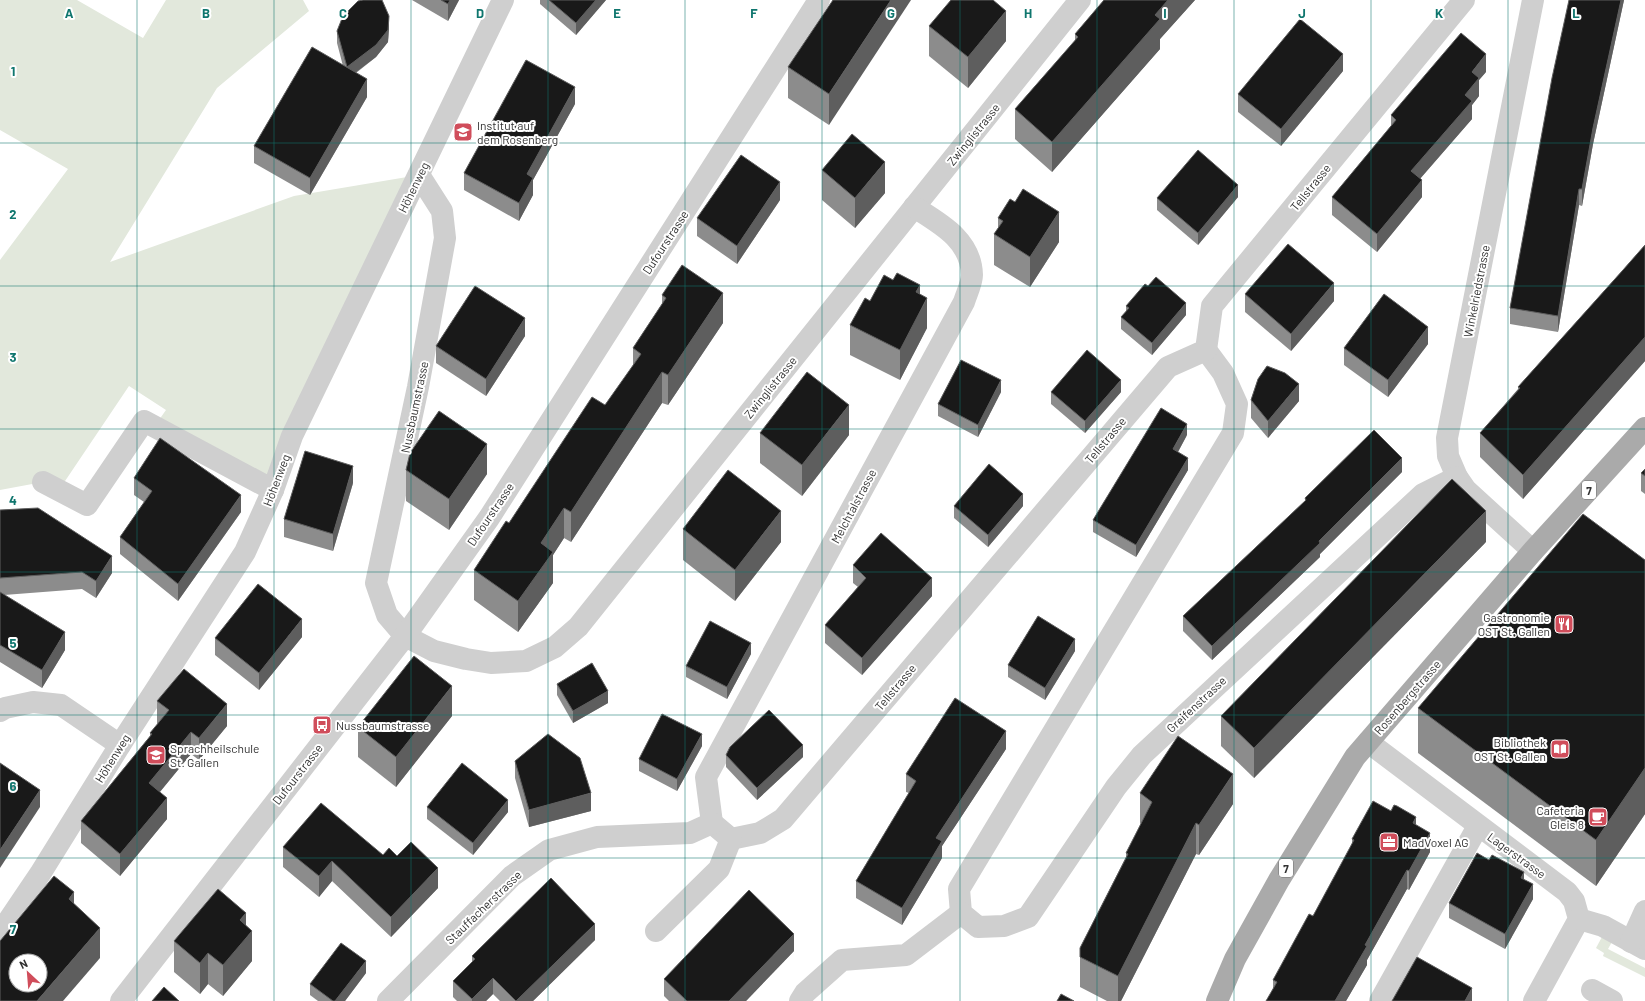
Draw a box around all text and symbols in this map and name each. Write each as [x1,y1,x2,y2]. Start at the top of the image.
text: A [65,5,74,21]
text: B [202,5,210,21]
text: C [339,5,347,21]
text: D [476,5,484,21]
text: E [613,5,621,21]
text: F [750,5,758,21]
text: G [887,5,895,21]
text: H [1024,5,1032,21]
text: I [1163,5,1167,21]
text: J [1298,5,1306,21]
text: K [1435,5,1443,21]
text: L [1572,5,1580,21]
text: 1 [11,63,15,79]
street label: Zwinglistrasse [944,100,1002,168]
place label: Institut auf dem Rosenberg [477,118,558,146]
school or university icon: Institut auf dem Rosenberg [452,121,474,143]
street label: Höhenweg [395,159,431,215]
street label: Tellstrasse [1287,161,1333,213]
text: 2 [9,206,17,222]
street label: Dufourstrasse [639,208,691,276]
street label: Winkelriedstrasse [1460,244,1492,338]
text: 3 [9,349,17,365]
street label: Zwinglistrasse [741,353,799,421]
street label: Nussbaumstrasse [397,360,431,454]
street label: Tellstrasse [1082,414,1128,466]
street label: Höhenweg [260,452,292,508]
street label: Melchtalstrasse [828,466,878,546]
street label: Dufourstrasse [464,480,516,548]
road number: 7 [1582,481,1596,499]
text: 4 [9,492,17,508]
place label: Gastronomie OST St. Gallen [1478,610,1550,638]
restaurant icon: Gastronomie OST St. Gallen [1553,613,1575,635]
text: 5 [9,635,17,651]
street label: Rosenbergstrasse [1371,657,1443,737]
street label: Tellstrasse [872,661,918,713]
street label: Greifenstrasse [1163,673,1229,735]
bus stop icon: Nussbaumstrasse [311,714,333,736]
place label: Nussbaumstrasse [336,718,429,732]
street label: Höhenweg [92,731,132,785]
place label: Bibliothek OST St. Gallen [1474,735,1546,763]
library icon: Bibliothek OST St. Gallen [1549,738,1571,760]
place label: Sprachheilschule St. Gallen [170,741,259,769]
street label: Dufourstrasse [269,741,325,807]
school or university icon: Sprachheilschule St. Gallen [145,744,167,766]
text: 6 [10,778,17,794]
place label: Cafeteria Gleis 8 [1537,803,1584,831]
cafe icon: Cafeteria Gleis 8 [1587,806,1609,828]
street label: Lagerstrasse [1485,829,1549,881]
office icon: MadVoxel AG [1378,831,1400,853]
place label: MadVoxel AG [1403,835,1469,849]
road number: 7 [1279,859,1293,877]
street label: Stauffacherstrasse [442,867,524,947]
text: 7 [10,921,17,937]
north arrow [8,953,48,993]
text: N [17,956,30,971]

